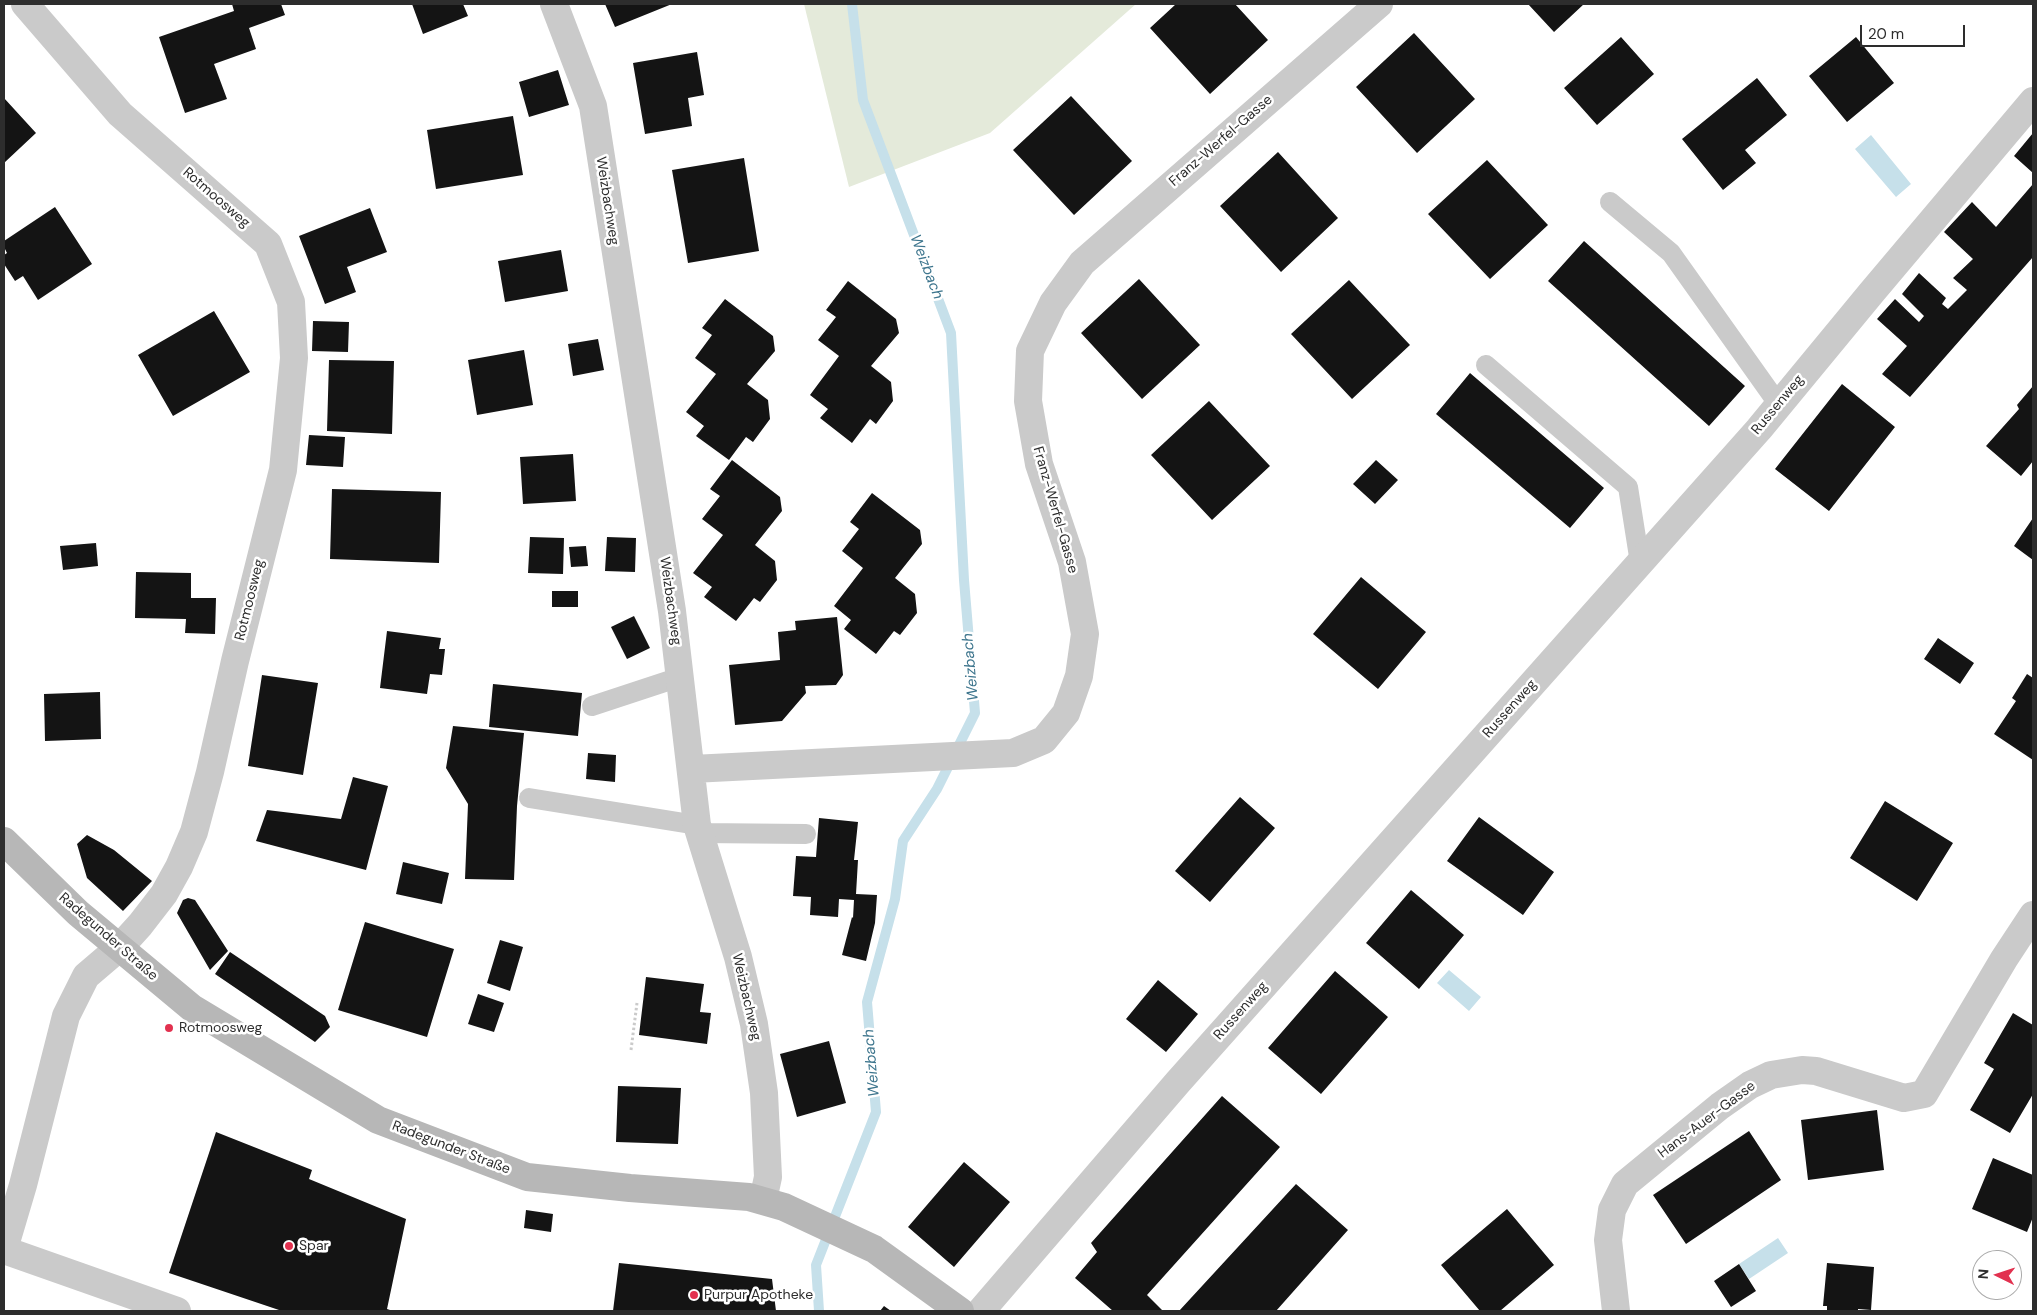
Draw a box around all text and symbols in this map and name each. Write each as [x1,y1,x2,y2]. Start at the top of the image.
scale bar [1862,15,1967,47]
text: 20 m [1868,24,1904,44]
street label: Franz-Werfel-Gasse [1166,92,1276,190]
street label: Weizbachweg [592,156,622,246]
street label: Rotmoosweg [179,164,253,232]
water label: Weizbach [905,232,947,302]
street label: Russenweg [1748,372,1808,438]
street label: Franz-Werfel-Gasse [1029,445,1081,575]
street label: Weizbachweg [655,556,685,646]
street label: Rotmoosweg [232,558,268,642]
water label: Weizbach [959,632,983,702]
street label: Russenweg [1479,676,1541,742]
street label: Radegunder Straße [55,890,161,984]
street label: Weizbachweg [728,952,764,1042]
street label: Russenweg [1210,978,1272,1044]
place label: Rotmoosweg [179,1020,262,1036]
marker: Rotmoosweg [163,1022,175,1034]
water label: Weizbach [860,1028,884,1098]
street label: Hans-Auer-Gasse [1655,1078,1759,1162]
street label: Radegunder Straße [389,1118,513,1178]
place label: Spar [299,1238,329,1254]
marker: Spar [283,1240,295,1252]
north arrow [1972,1250,2022,1300]
text: N [1974,1268,1992,1280]
place label: Purpur Apotheke [704,1287,813,1303]
marker: Purpur Apotheke [688,1289,700,1301]

